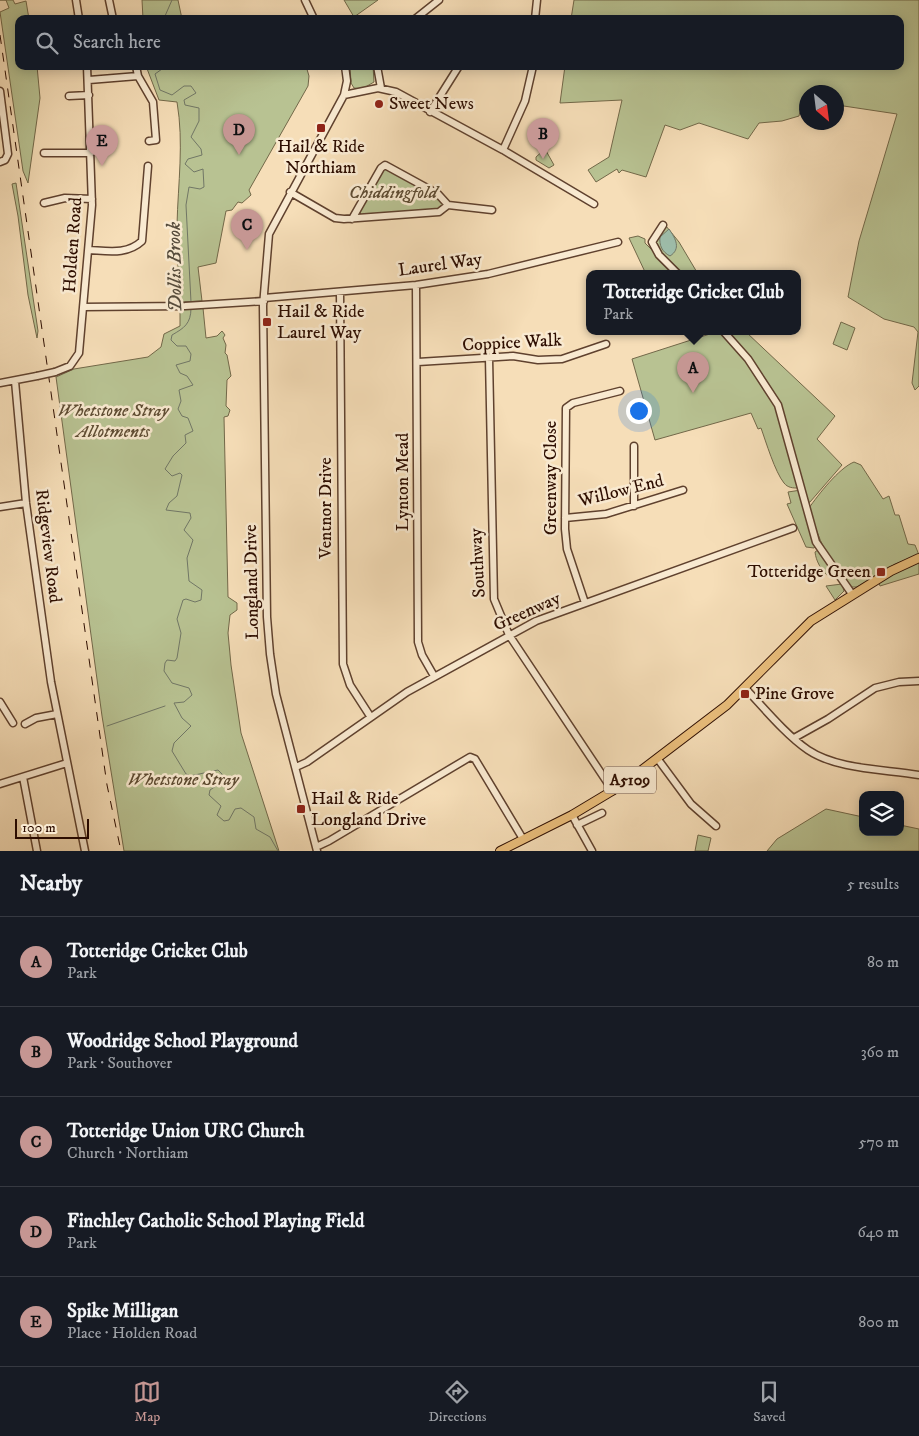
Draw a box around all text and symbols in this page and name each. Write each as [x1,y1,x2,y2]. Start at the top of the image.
search box [15,15,904,70]
icon: search [33,29,61,57]
text: Search here [73,31,161,54]
north arrow [799,85,844,130]
place label: Sweet News [389,93,474,115]
marker: Sweet News [373,98,385,110]
pin: D [223,114,255,155]
pin: B [527,118,559,159]
marker: Hail & Ride Northiam [315,122,327,134]
pin: E [86,125,118,166]
place label: Hail & Ride Northiam [277,136,365,179]
park label: Chiddingfold [349,182,440,204]
street label: Holden Road [59,196,87,294]
pin: C [231,209,263,250]
water label: Dollis Brook [163,222,187,312]
street label: Laurel Way [397,248,484,282]
popup [586,270,801,335]
text: Totteridge Cricket Club [603,281,784,304]
place label: Hail & Ride Laurel Way [277,301,364,344]
text: Park [603,304,633,324]
marker: Hail & Ride Laurel Way [261,316,273,328]
street label: Coppice Walk [462,329,563,357]
pin: A [677,352,709,393]
your location [626,398,652,424]
park label: Whetstone Stray Allotments [57,400,169,443]
street label: Greenway Close [540,421,562,535]
street label: Lynton Mead [392,433,414,531]
street label: Ventnor Drive [315,457,337,560]
street label: Willow End [575,470,666,512]
street label: Ridgeview Road [30,488,66,604]
street label: Longland Drive [240,524,264,640]
street label: Southway [465,527,491,598]
place label: Totteridge Green [748,561,872,583]
marker: Totteridge Green [875,566,887,578]
street label: Greenway [490,587,564,637]
place label: Pine Grove [755,683,834,705]
marker: Pine Grove [739,688,751,700]
road number: A5109 [604,766,656,794]
park label: Whetstone Stray [127,769,239,791]
place label: Hail & Ride Longland Drive [311,788,426,831]
map controls [859,791,904,836]
button: layers [859,791,904,836]
marker: Hail & Ride Longland Drive [295,803,307,815]
scale bar [15,816,89,839]
text: 100 m [22,819,56,837]
text: Nearby [20,871,82,897]
text: 5 results [847,874,899,894]
text: Totteridge Cricket Club [67,940,248,963]
text: A [31,952,41,972]
text: 80 m [867,952,899,972]
text: Park [67,963,97,983]
text: Woodridge School Playground [67,1030,298,1053]
text: B [31,1042,41,1062]
text: 360 m [861,1042,899,1062]
text: Park · Southover [67,1053,172,1073]
text: Totteridge Union URC Church [67,1120,304,1143]
text: C [31,1132,41,1152]
text: 570 m [859,1132,899,1152]
text: Church · Northiam [67,1143,189,1163]
text: Finchley Catholic School Playing Field [67,1210,364,1233]
text: D [30,1222,42,1242]
text: 640 m [857,1222,899,1242]
text: Park [67,1233,97,1253]
text: Spike Milligan [67,1300,178,1323]
text: E [30,1312,42,1332]
text: 800 m [858,1312,899,1332]
text: Place · Holden Road [67,1323,197,1343]
tab: Map [133,1378,161,1426]
tab: Directions [428,1378,486,1426]
tab: Saved [753,1378,786,1426]

